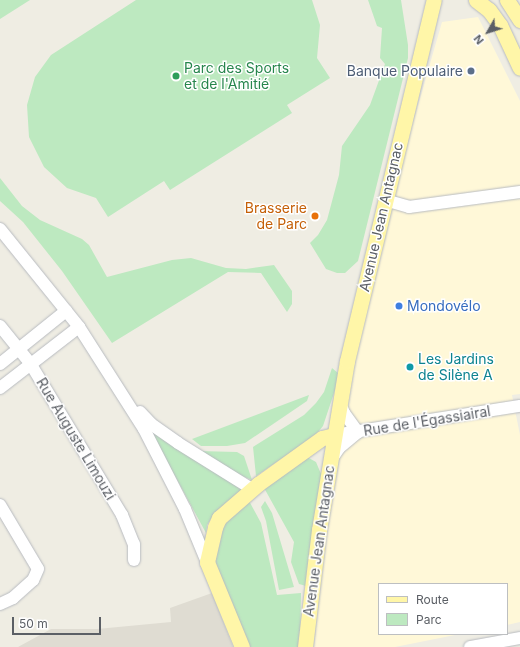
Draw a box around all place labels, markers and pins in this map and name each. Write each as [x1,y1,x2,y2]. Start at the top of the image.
place label: Parc des Sports et de l'Amitié [184,60,289,92]
place label: Banque Populaire [347,63,463,79]
marker: Banque Populaire [466,66,476,76]
marker: Parc des Sports et de l'Amitié [171,71,181,81]
place label: Brasserie de Parc [245,200,307,232]
marker: Brasserie de Parc [310,211,320,221]
place label: Mondovélo [407,298,481,314]
marker: Mondovélo [394,301,404,311]
place label: Les Jardins de Silène A [418,351,494,384]
marker: Les Jardins de Silène A [405,362,415,372]

